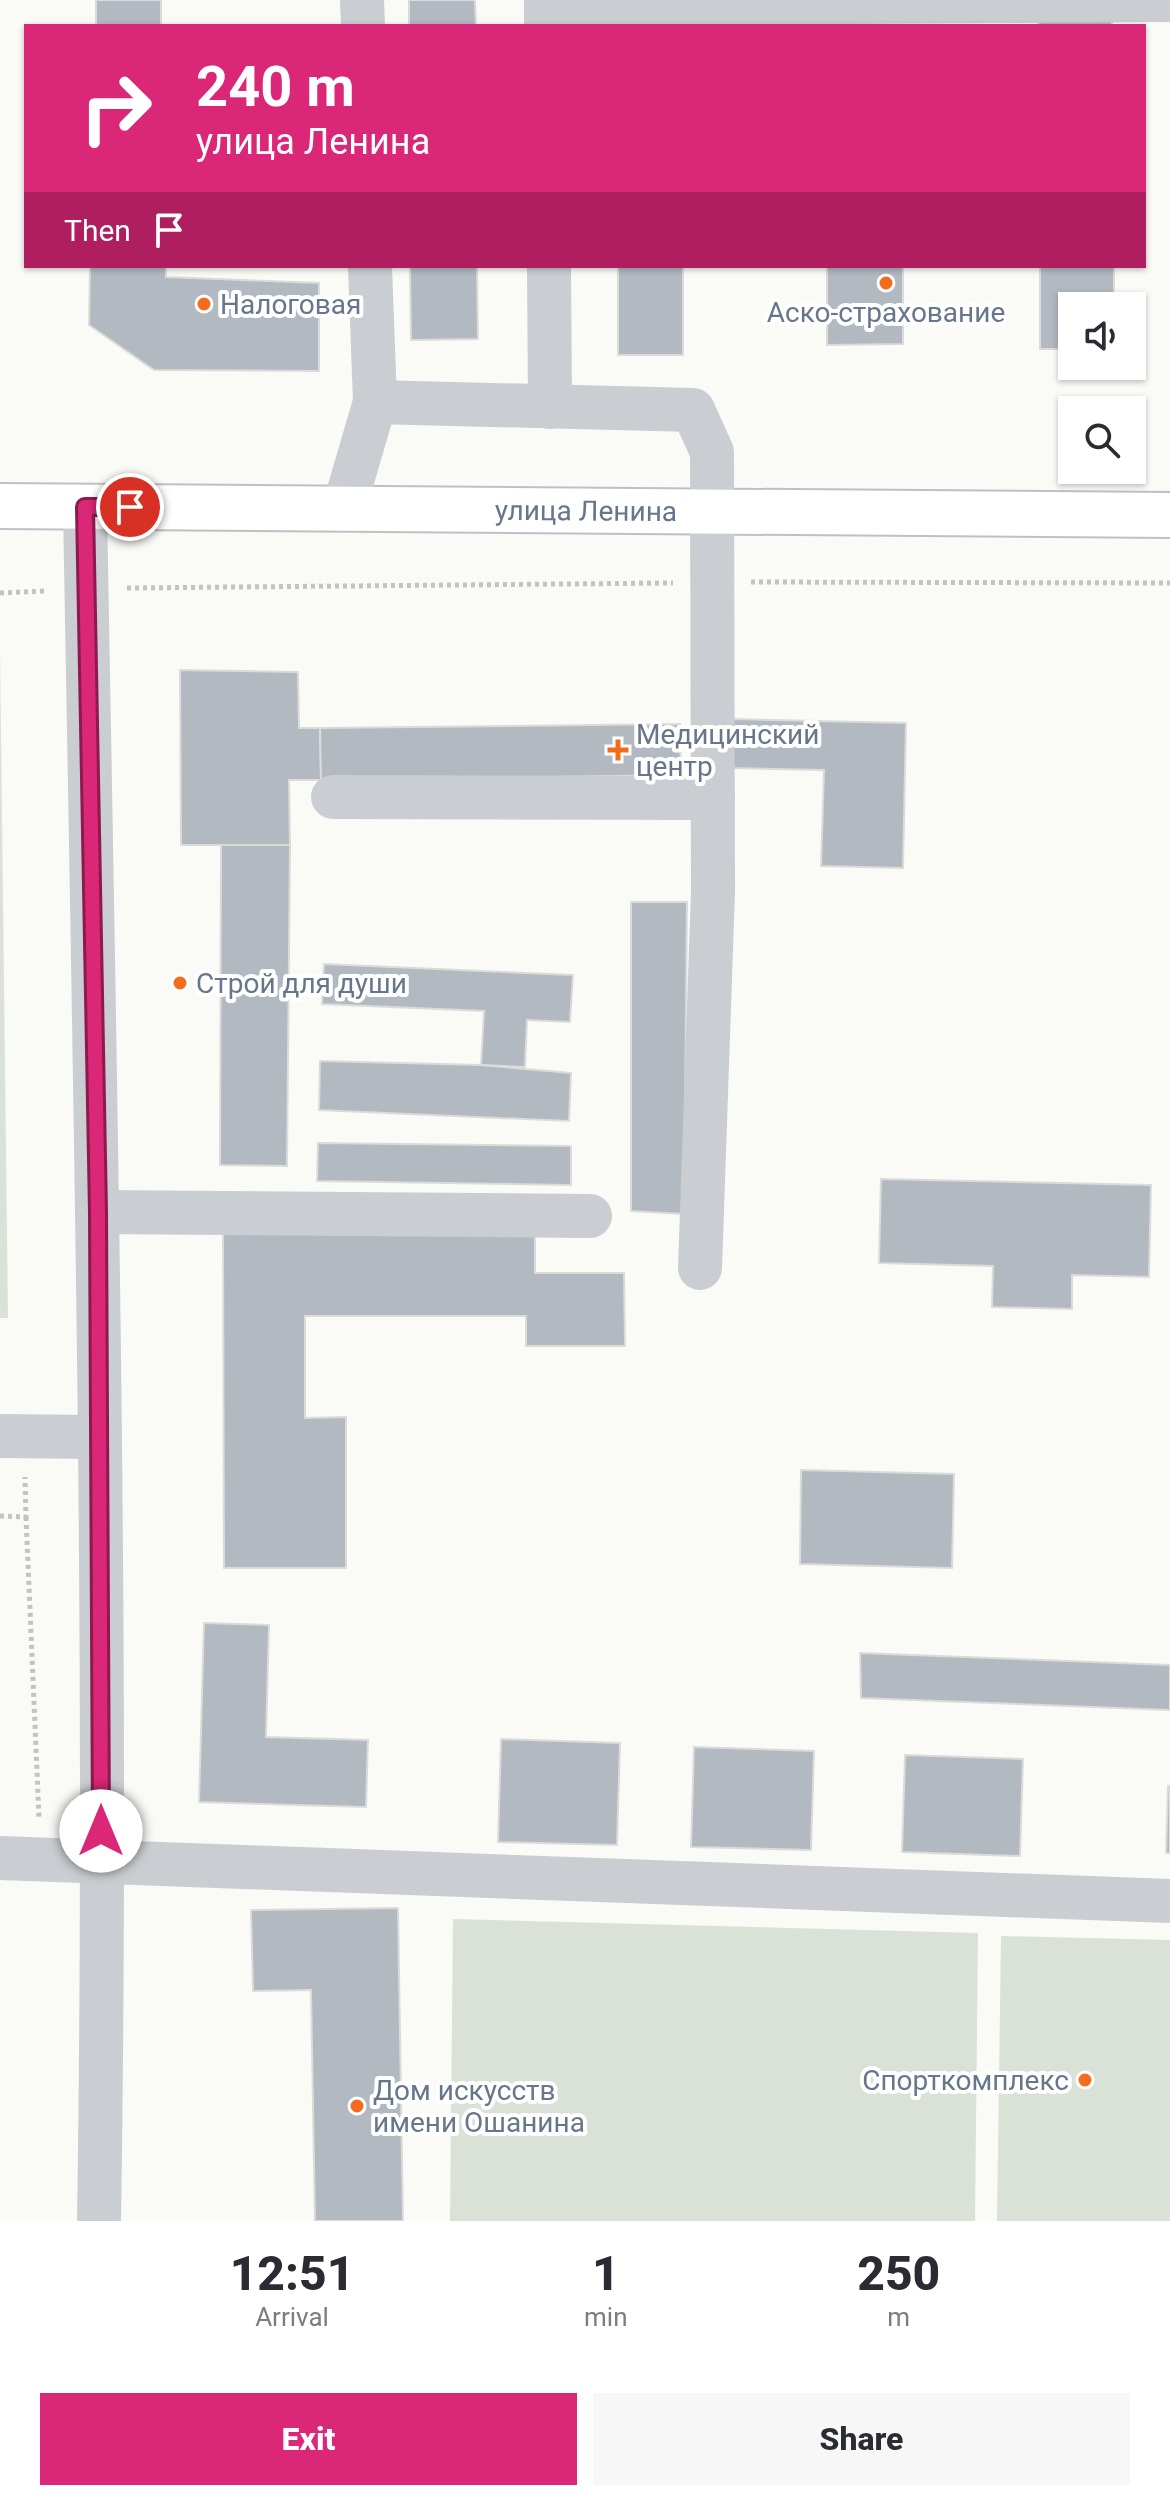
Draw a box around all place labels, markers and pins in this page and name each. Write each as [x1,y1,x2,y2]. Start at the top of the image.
marker: Аско-страхование [877,274,895,292]
place label: Налоговая [220,288,361,321]
marker: Налоговая [195,295,213,313]
place label: Аско-страхование [767,296,1005,329]
pin [96,473,164,541]
place label: Медицинский центр [636,718,819,783]
marker: Медицинский центр [607,739,629,761]
place label: Строй для души [196,967,407,1000]
marker: Строй для души [171,974,189,992]
place label: Спорткомплекс [862,2064,1069,2097]
marker: Спорткомплекс [1076,2071,1094,2089]
place label: Дом искусств имени Ошанина [373,2074,585,2139]
marker: Дом искусств имени Ошанина [348,2097,366,2115]

